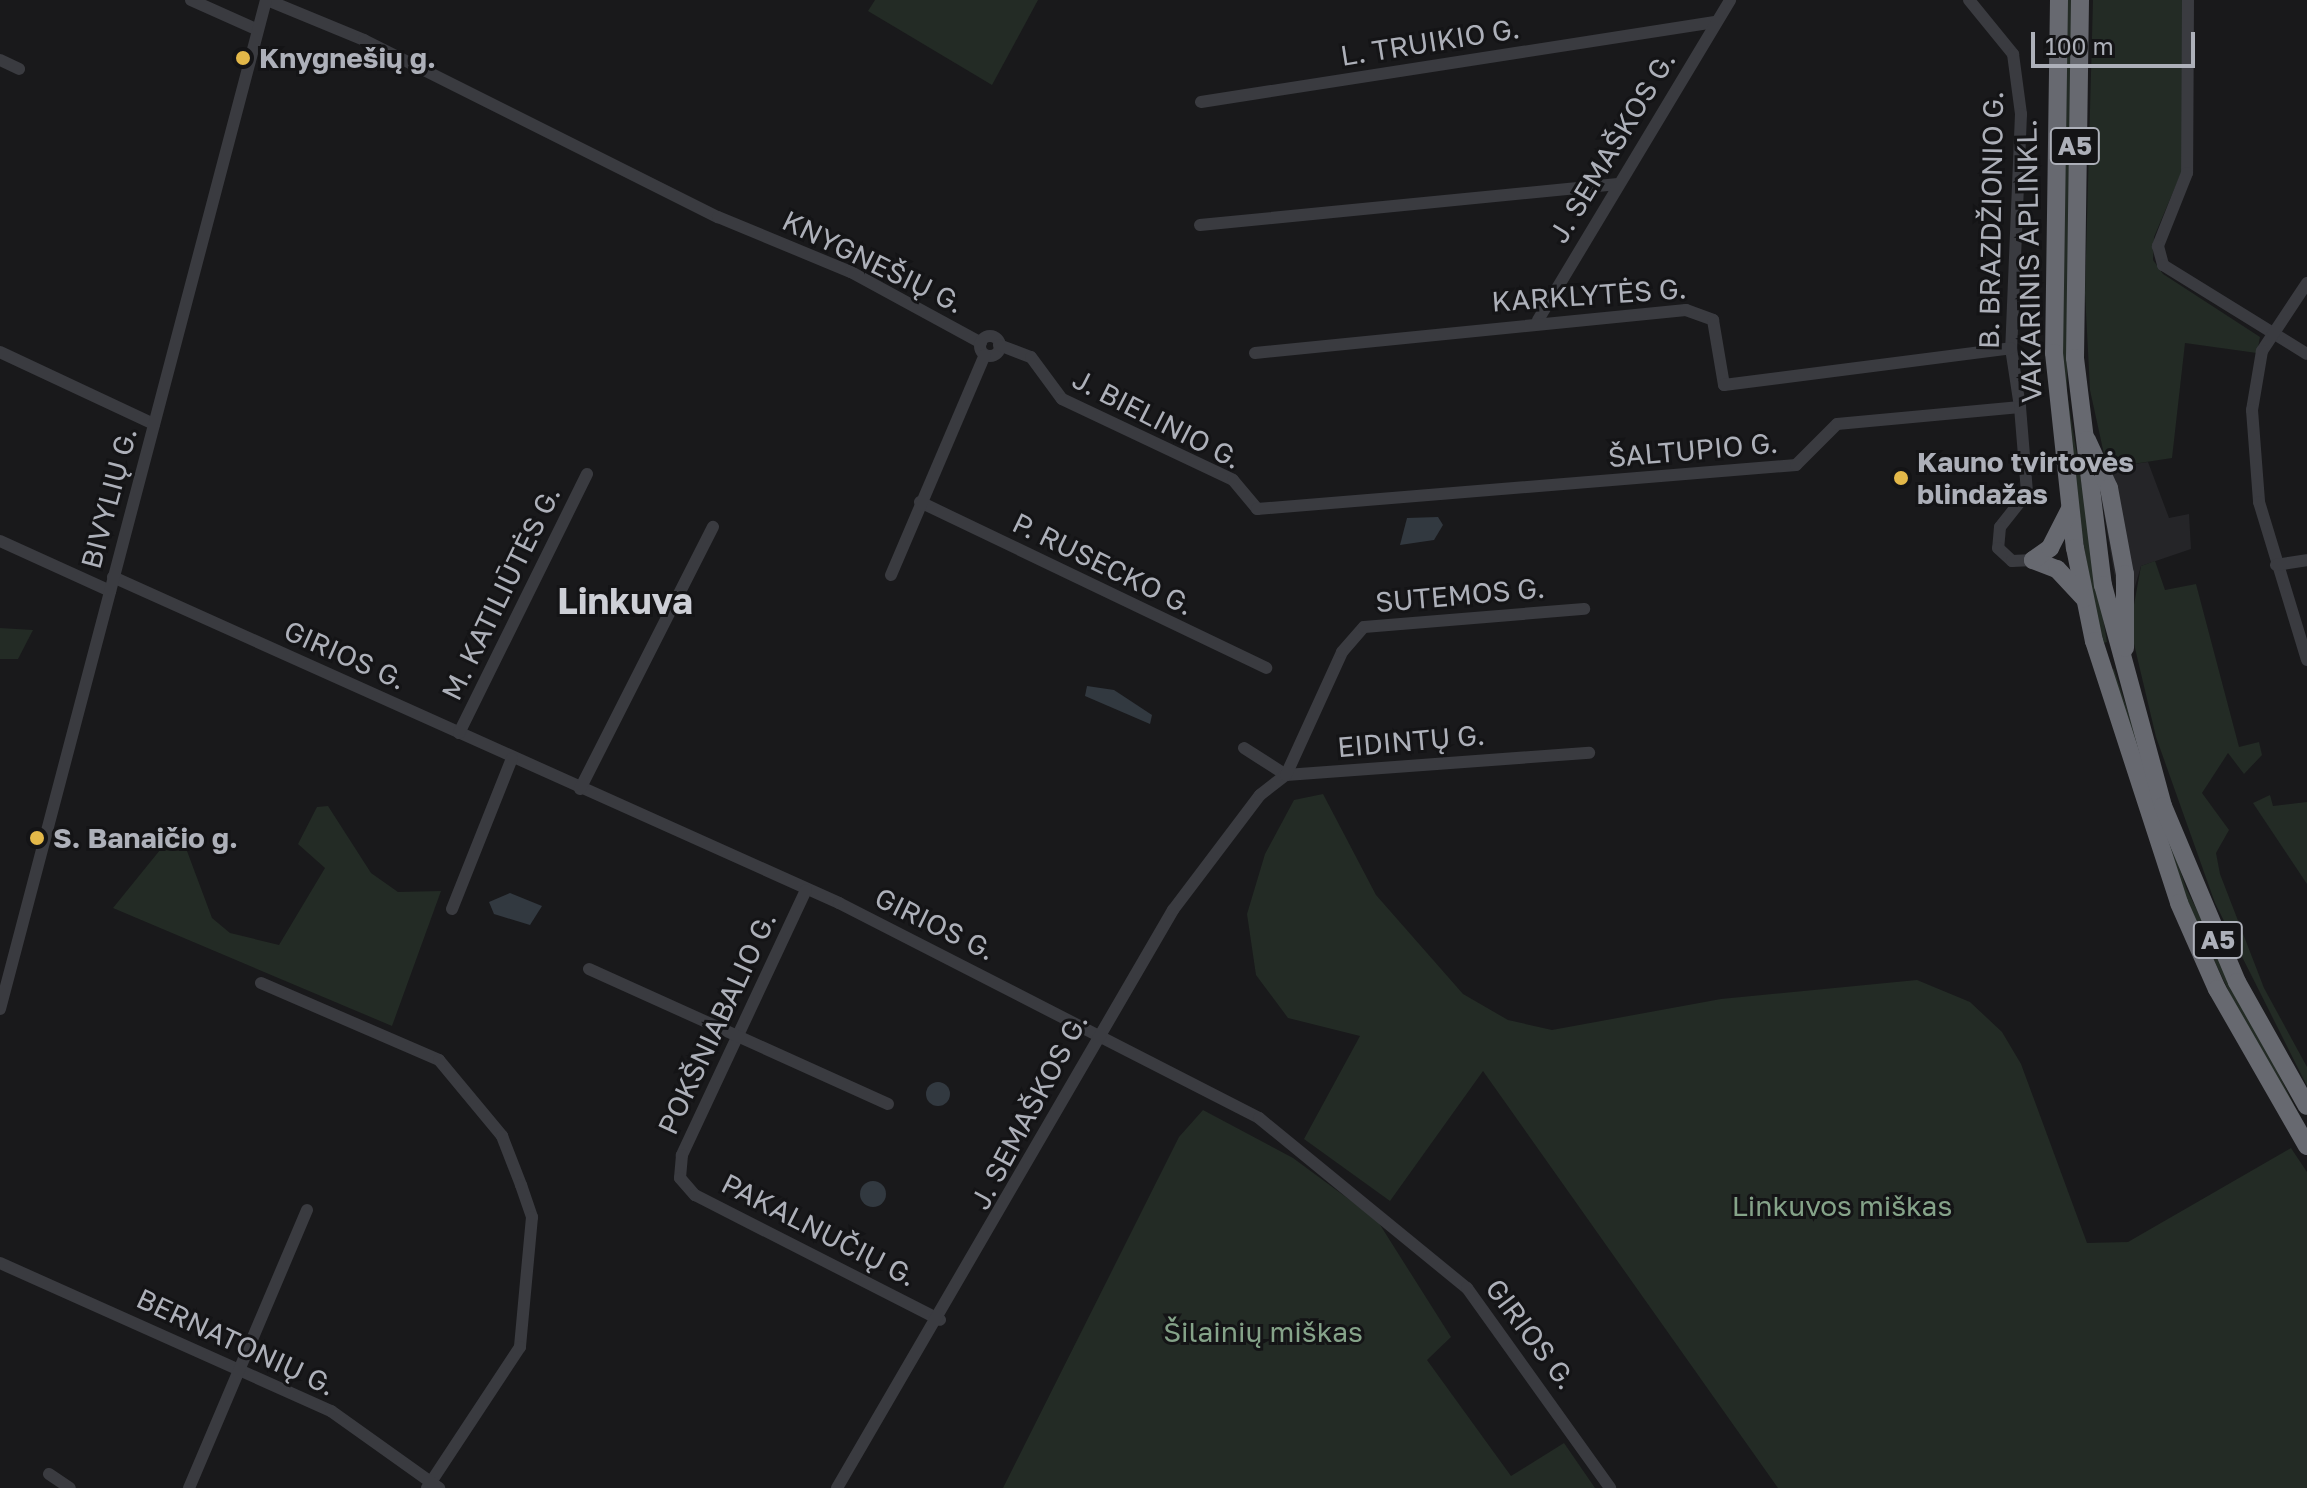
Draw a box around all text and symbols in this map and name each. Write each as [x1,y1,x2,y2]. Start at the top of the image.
street label: L. TRUIKIO G. [1338,11,1522,73]
scale bar [2035,16,2199,66]
text: 100 m [2045,31,2114,60]
place label: Knygnešių g. [259,41,436,75]
street label: J. SEMAŠKOS G. [1542,45,1682,249]
marker: Knygnešių g. [234,49,252,67]
street label: B. BRAZDŽIONIO G. [1972,91,2010,349]
street label: VAKARINIS APLINKL. [2010,119,2048,403]
road number: A5 [2049,124,2101,168]
street label: KNYGNEŠIŲ G. [777,204,969,320]
street label: KARKLYTĖS G. [1490,271,1688,319]
street label: J. BIELINIO G. [1067,362,1247,476]
street label: BIVYLIŲ G. [74,424,144,572]
street label: ŠALTUPIO G. [1607,426,1779,474]
place label: Kauno tvirtovės blindažas [1917,445,2134,511]
marker: Kauno tvirtovės blindažas [1892,469,1910,487]
street label: M. KATILIŪTĖS G. [435,480,567,706]
street label: P. RUSECKO G. [1007,506,1199,622]
street label: SUTEMOS G. [1374,571,1546,619]
district label: Linkuva [557,579,693,623]
street label: GIRIOS G. [279,613,411,697]
street label: EIDINTŲ G. [1336,718,1486,764]
place label: S. Banaičio g. [53,821,238,855]
marker: S. Banaičio g. [28,829,46,847]
street label: GIRIOS G. [869,880,1001,968]
street label: POKŠNIABALIO G. [651,906,783,1140]
road number: A5 [2192,918,2244,962]
street label: J. SEMAŠKOS G. [963,1007,1095,1215]
street label: PAKALNUČIŲ G. [716,1166,922,1294]
park label: Linkuvos miškas [1732,1189,1952,1223]
street label: GIRIOS G. [1479,1272,1583,1396]
street label: BERNATONIŲ G. [131,1281,341,1403]
park label: Šilainių miškas [1163,1315,1363,1349]

